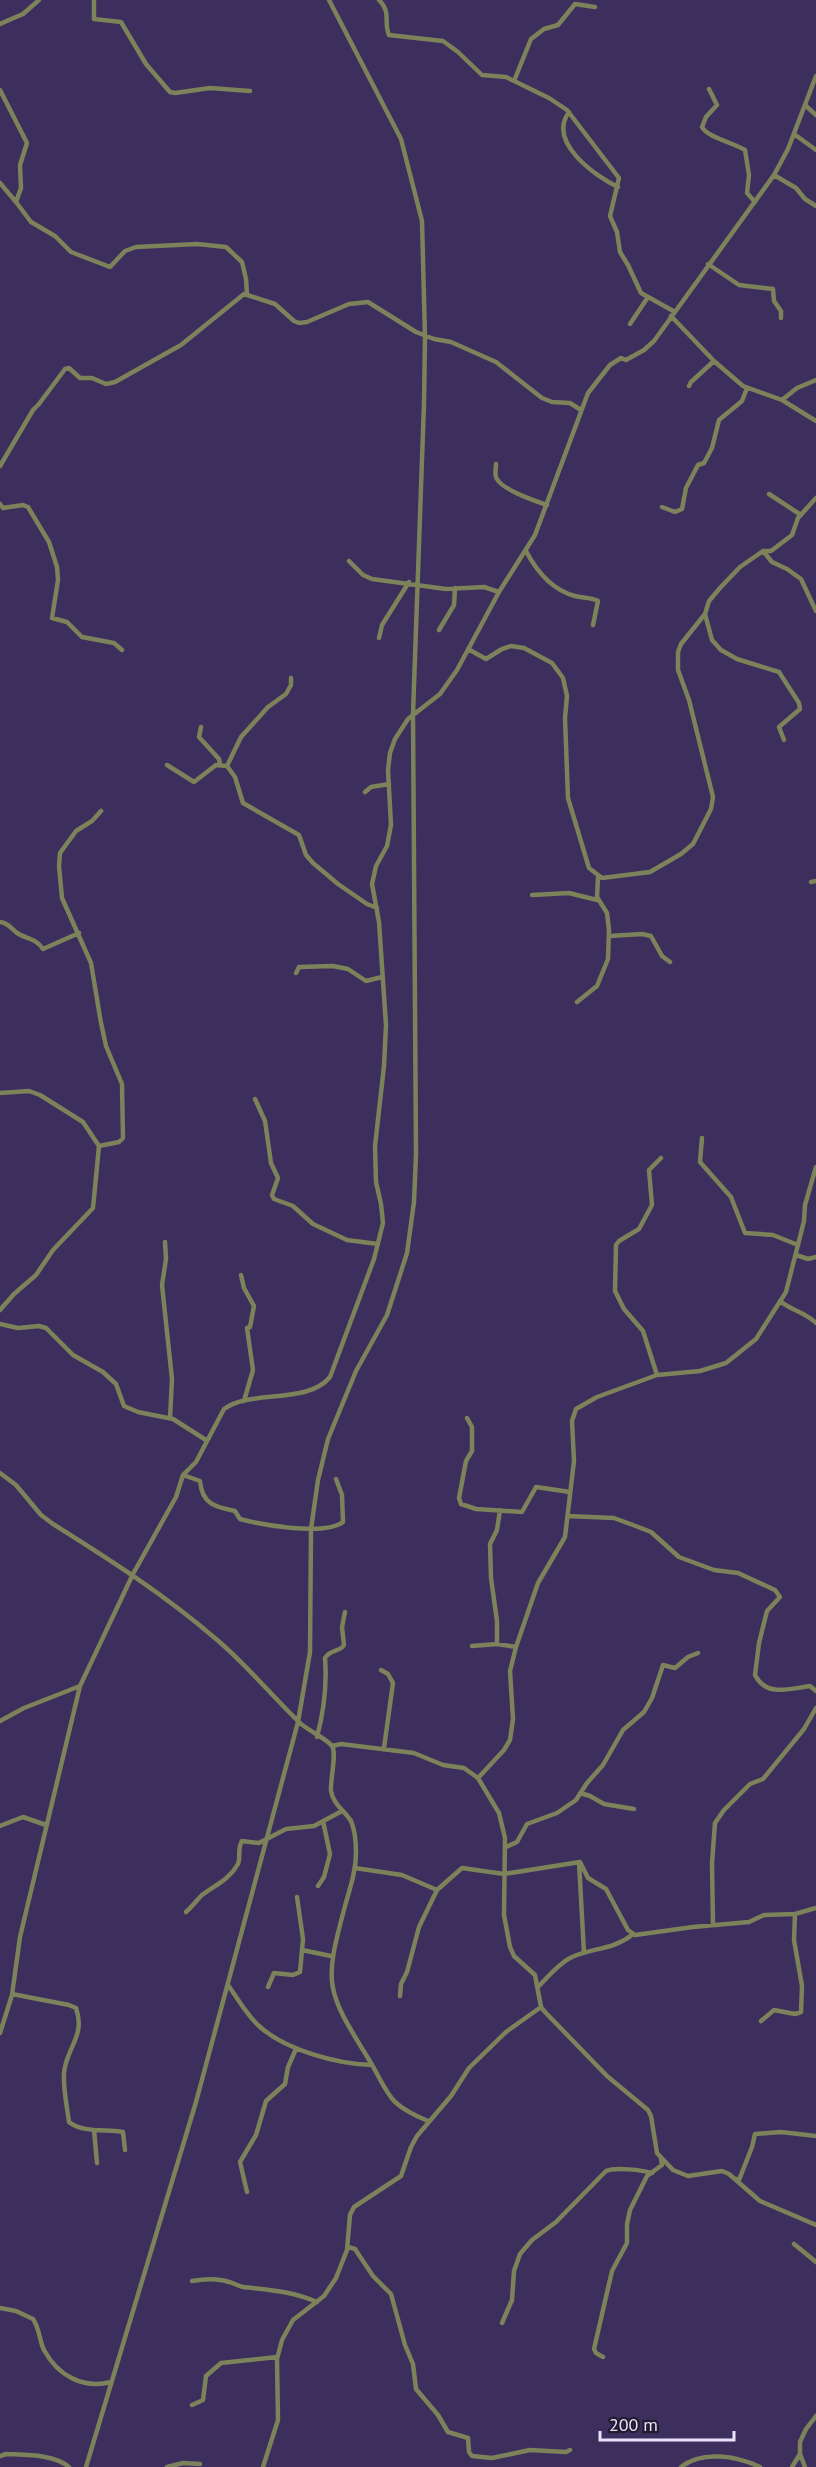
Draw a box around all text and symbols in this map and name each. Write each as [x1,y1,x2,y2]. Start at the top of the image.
scale bar [600,2404,734,2442]
text: 200 m [609,2413,658,2436]

